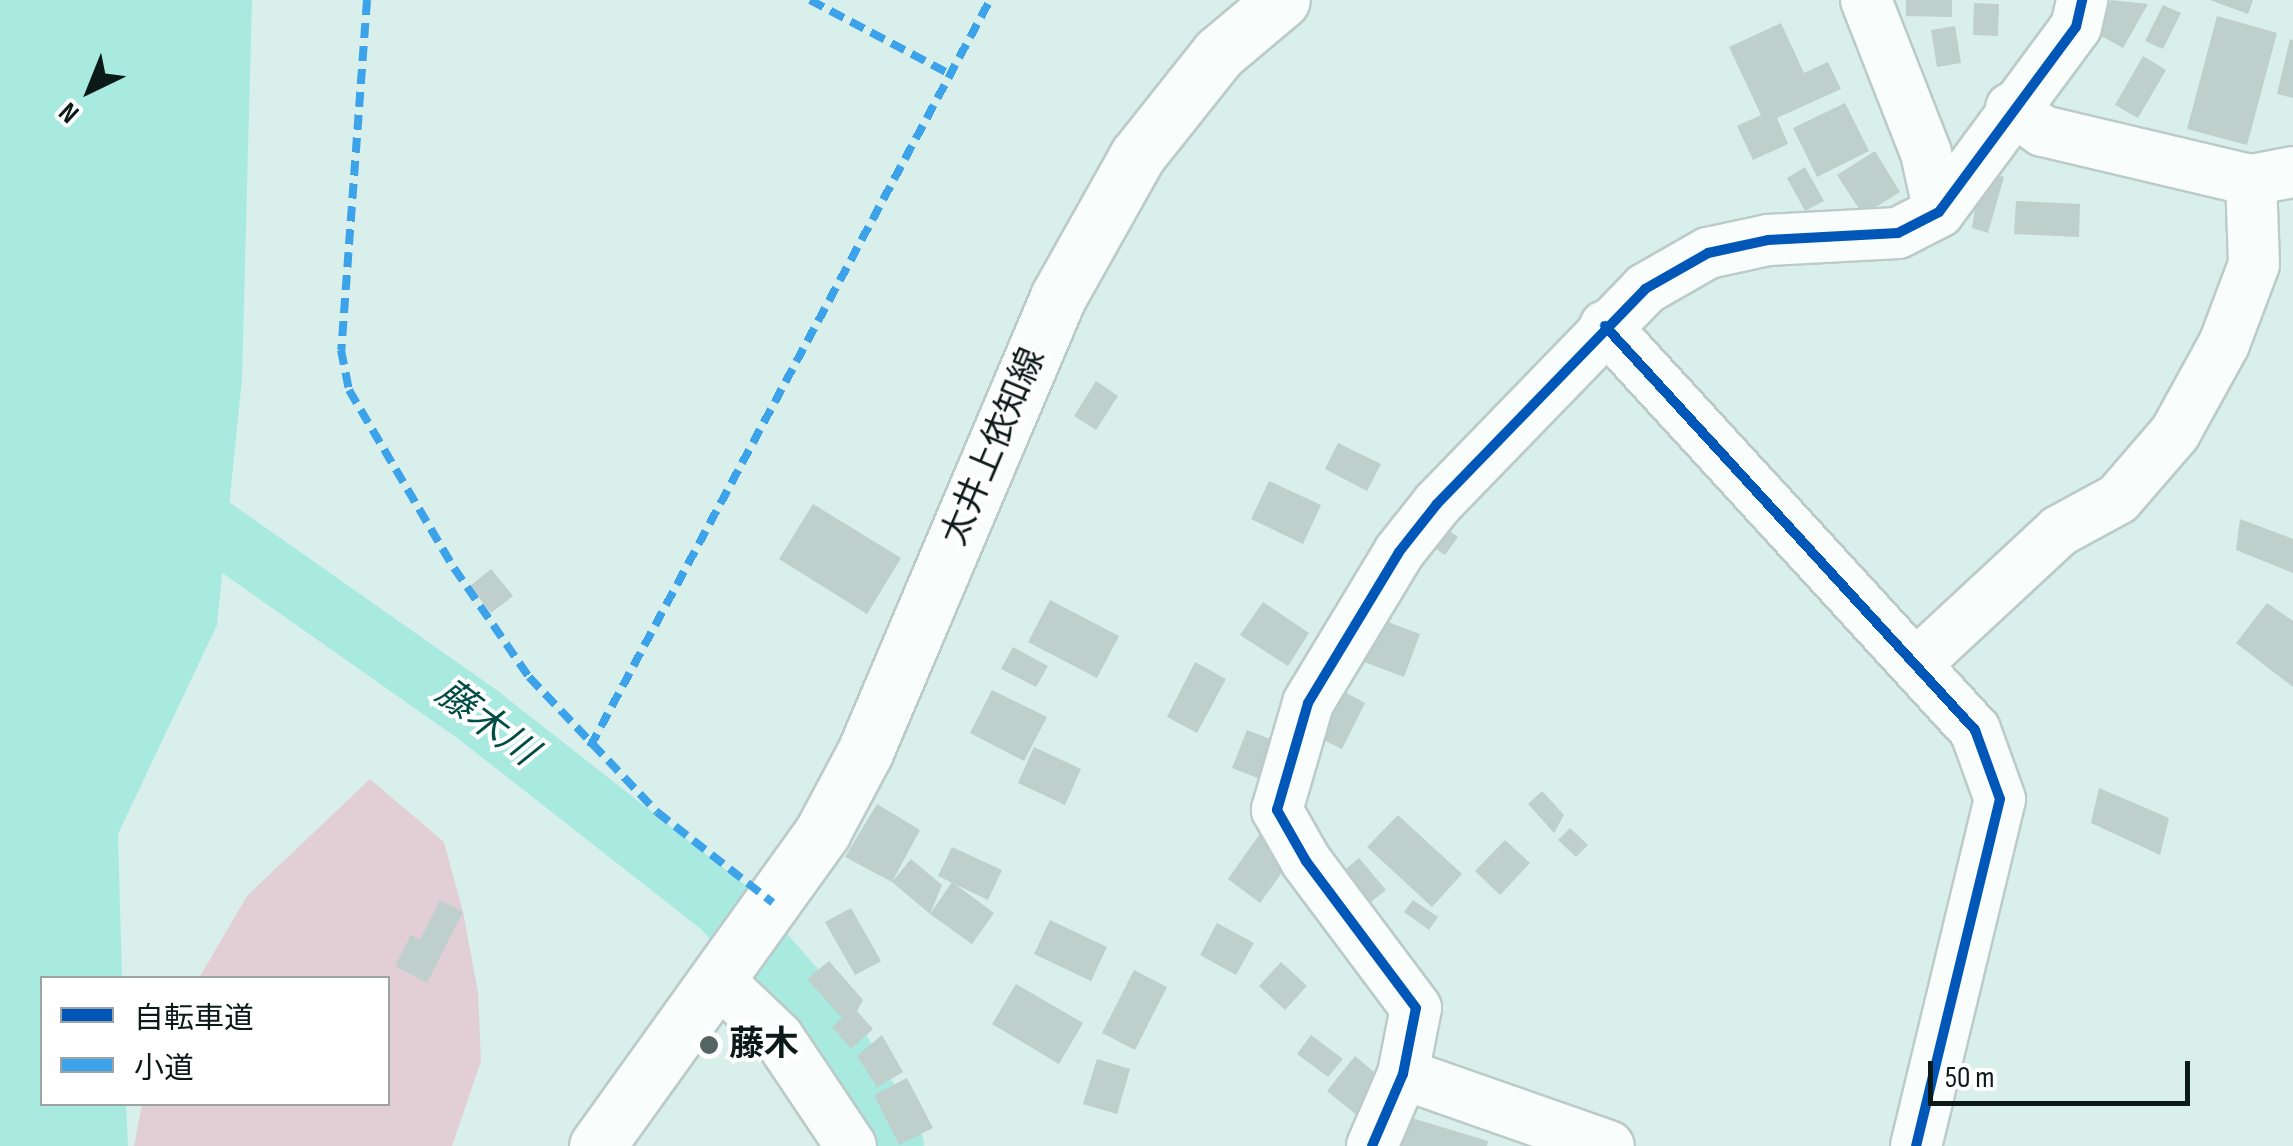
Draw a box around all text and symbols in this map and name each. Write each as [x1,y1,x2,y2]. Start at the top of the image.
north arrow [40,40,140,140]
text: N [52,95,86,129]
street label: 太井上依知線 [934,342,1054,552]
water label: 藤木川 [427,670,545,776]
legend [40,976,390,1106]
text: 自転車道 [134,1001,254,1037]
place label: 藤木 [729,1024,799,1066]
marker: 藤木 [698,1034,720,1056]
scale bar [1933,1041,2196,1103]
text: 小道 [134,1051,194,1087]
text: 50 m [1945,1060,1994,1096]

